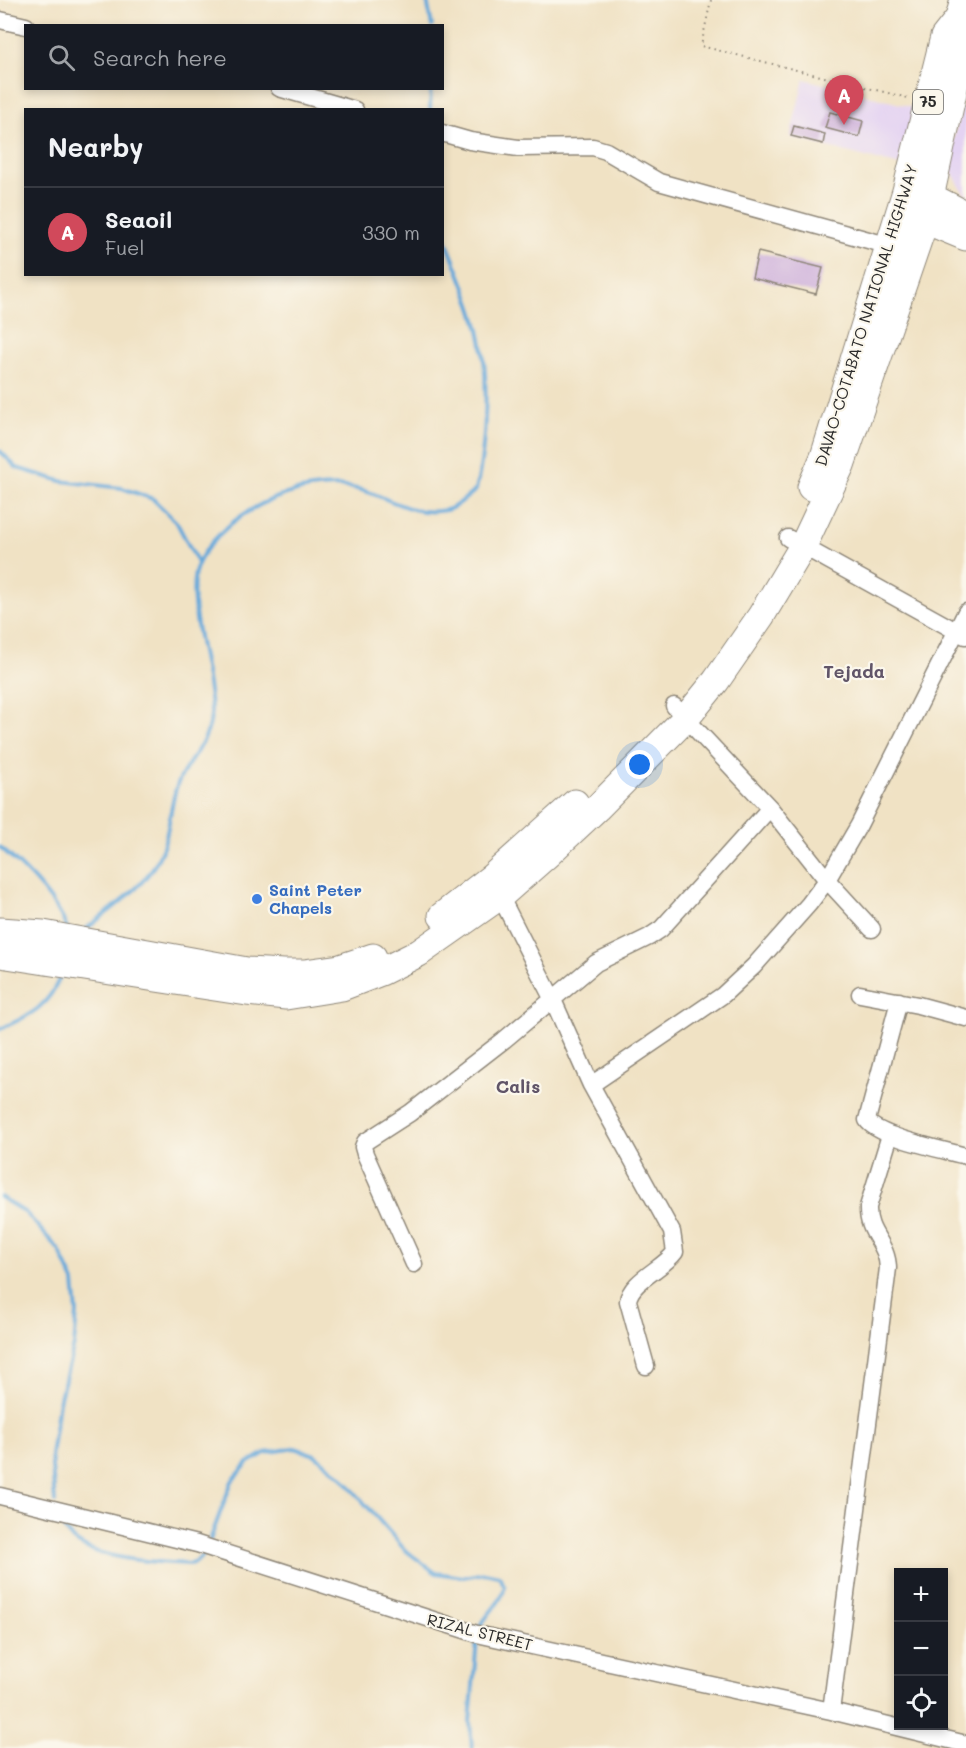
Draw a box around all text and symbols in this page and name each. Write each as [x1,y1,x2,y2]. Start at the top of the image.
search box [24,24,444,90]
icon: search [45,41,78,74]
text: Search here [93,43,227,72]
pin: A [824,76,864,125]
road number: 75 [913,90,943,114]
text: Nearby [48,130,143,164]
street label: DAVAO-COTABATO NATIONAL HIGHWAY [809,161,922,469]
text: Seaoil [105,205,172,234]
text: A [61,219,74,245]
text: 330 m [362,219,420,245]
text: Fuel [105,234,145,260]
district label: Tejada [823,659,885,683]
your location [625,750,654,779]
place label: Saint Peter Chapels [269,879,362,918]
marker: Saint Peter Chapels [250,892,264,906]
district label: Calis [496,1074,540,1098]
map controls [894,1568,948,1730]
button: + [894,1568,948,1622]
street label: RIZAL STREET [425,1608,535,1655]
button: − [894,1622,948,1676]
button: locate [894,1676,948,1730]

